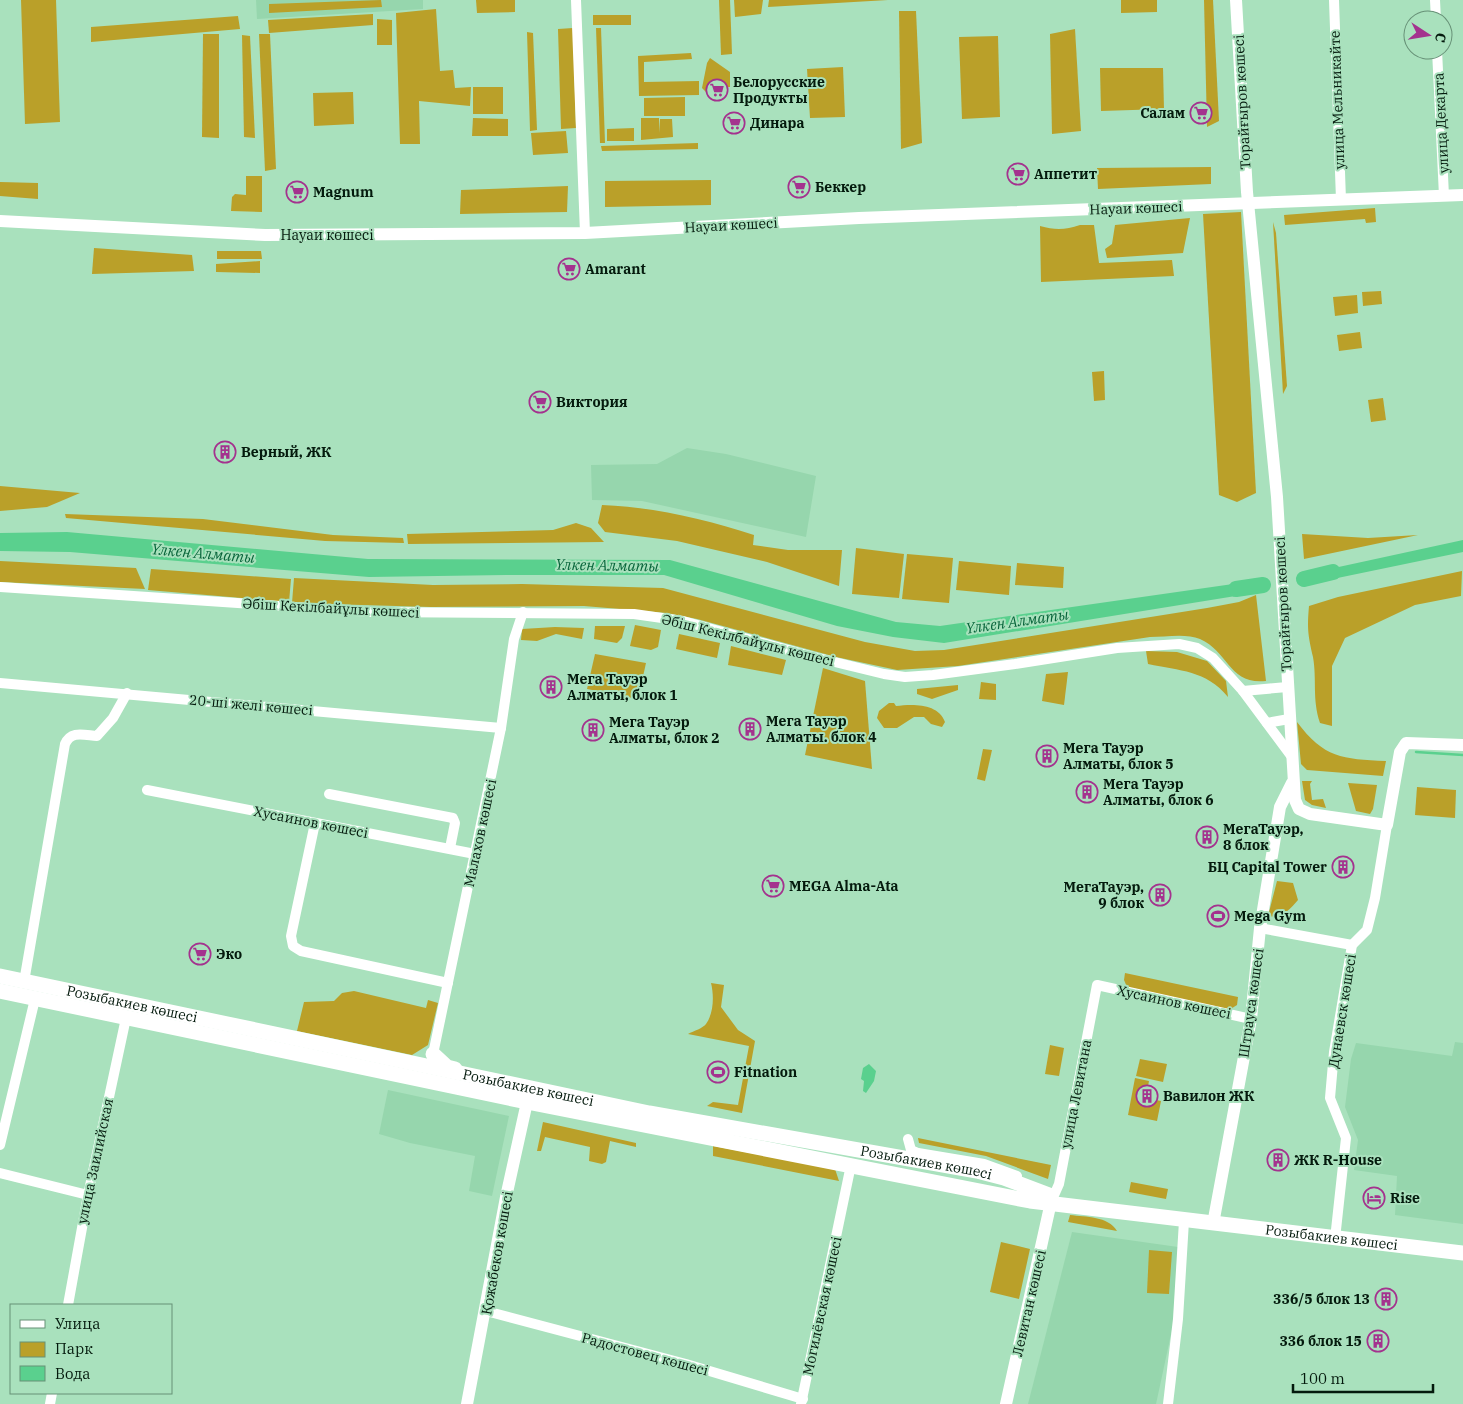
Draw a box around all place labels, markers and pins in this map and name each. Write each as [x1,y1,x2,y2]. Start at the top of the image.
place label: Белорусские Продукты [733,73,825,107]
supermarket icon: Белорусские Продукты [705,78,729,102]
supermarket icon: Салам [1189,101,1213,125]
place label: Салам [1140,104,1185,122]
supermarket icon: Динара [722,111,746,135]
place label: Динара [750,114,805,132]
supermarket icon: Аппетит [1006,162,1030,186]
place label: Аппетит [1034,165,1097,183]
supermarket icon: Беккер [787,175,811,199]
place label: Беккер [815,178,866,196]
supermarket icon: Magnum [285,180,309,204]
place label: Magnum [313,183,374,201]
supermarket icon: Amarant [557,257,581,281]
place label: Amarant [585,260,646,278]
supermarket icon: Виктория [528,390,552,414]
place label: Виктория [556,393,628,411]
building icon: Верный, ЖК [213,440,237,464]
place label: Верный, ЖК [241,443,332,461]
place label: Мега Тауэр Алматы, блок 1 [567,670,678,704]
building icon: Мега Тауэр Алматы, блок 1 [539,675,563,699]
place label: Мега Тауэр Алматы. блок 4 [766,712,877,746]
place label: Мега Тауэр Алматы, блок 2 [609,713,720,747]
building icon: Мега Тауэр Алматы. блок 4 [738,717,762,741]
building icon: Мега Тауэр Алматы, блок 2 [581,718,605,742]
place label: Мега Тауэр Алматы, блок 5 [1063,739,1174,773]
building icon: Мега Тауэр Алматы, блок 5 [1035,744,1059,768]
place label: Мега Тауэр Алматы, блок 6 [1103,775,1214,809]
building icon: Мега Тауэр Алматы, блок 6 [1075,780,1099,804]
place label: МегаТауэр, 8 блок [1223,820,1304,854]
building icon: МегаТауэр, 8 блок [1195,825,1219,849]
building icon: БЦ Capital Tower [1331,855,1355,879]
place label: БЦ Capital Tower [1208,858,1327,876]
supermarket icon: MEGA Alma-Ata [761,874,785,898]
place label: MEGA Alma-Ata [789,877,898,895]
place label: МегаТауэр, 9 блок [1063,878,1144,912]
building icon: МегаТауэр, 9 блок [1148,883,1172,907]
sports icon: Mega Gym [1206,904,1230,928]
place label: Mega Gym [1234,907,1306,925]
supermarket icon: Эко [188,942,212,966]
place label: Эко [216,945,242,963]
sports icon: Fitnation [706,1060,730,1084]
place label: Fitnation [734,1063,797,1081]
building icon: Вавилон ЖК [1135,1084,1159,1108]
place label: Вавилон ЖК [1163,1087,1255,1105]
building icon: ЖК R-House [1266,1148,1290,1172]
place label: ЖК R-House [1294,1151,1382,1169]
hotel icon: Rise [1362,1186,1386,1210]
place label: Rise [1390,1189,1420,1207]
building icon: 336/5 блок 13 [1374,1287,1398,1311]
place label: 336/5 блок 13 [1273,1290,1370,1308]
building icon: 336 блок 15 [1366,1329,1390,1353]
place label: 336 блок 15 [1279,1332,1362,1350]

